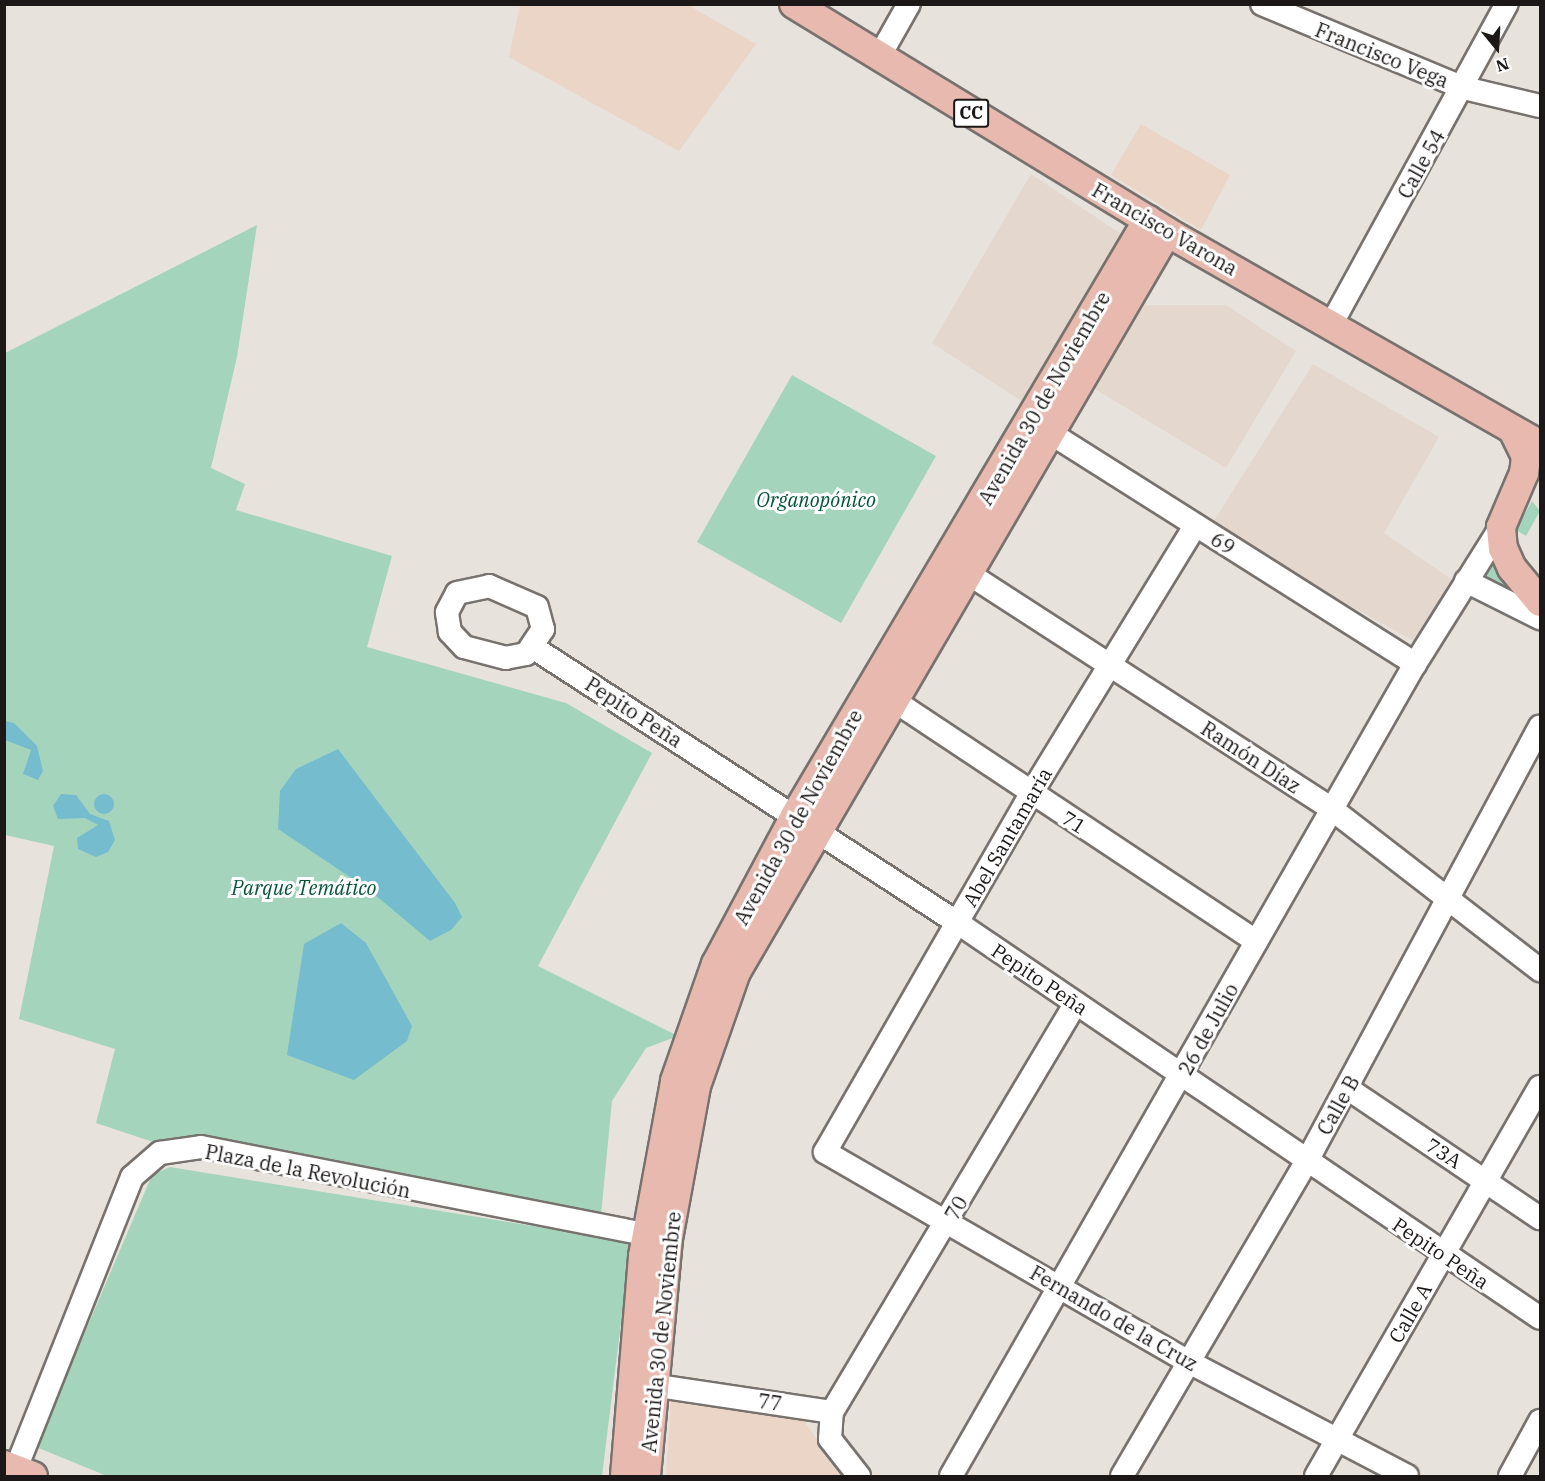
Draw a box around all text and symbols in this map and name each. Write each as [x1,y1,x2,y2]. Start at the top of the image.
street label: Francisco Vega [1312,17,1452,93]
north arrow [1467,18,1527,78]
text: N [1493,54,1512,77]
road number: CC [953,98,989,128]
street label: Calle 54 [1392,125,1450,203]
street label: Francisco Varona [1088,178,1242,280]
street label: Avenida 30 de Noviembre [973,287,1115,509]
park label: Organopónico [756,487,876,511]
street label: 69 [1206,526,1240,560]
street label: Pepito Peña [581,672,687,752]
street label: Avenida 30 de Noviembre [729,705,867,929]
street label: Ramón Díaz [1197,716,1305,798]
street label: Abel Santamaría [957,763,1057,911]
street label: 71 [1057,805,1091,839]
park label: Parque Temático [232,875,376,899]
street label: Pepito Peña [987,938,1093,1020]
street label: 26 de Julio [1173,979,1243,1079]
street label: Calle B [1312,1071,1364,1139]
street label: 73A [1422,1133,1466,1173]
street label: Plaza de la Revolución [203,1139,413,1203]
street label: 70 [940,1192,972,1224]
street label: Avenida 30 de Noviembre [636,1210,686,1454]
street label: Pepito Peña [1388,1212,1494,1294]
street label: Fernando de la Cruz [1026,1260,1202,1376]
street label: Calle A [1383,1279,1437,1347]
street label: 77 [756,1388,784,1416]

